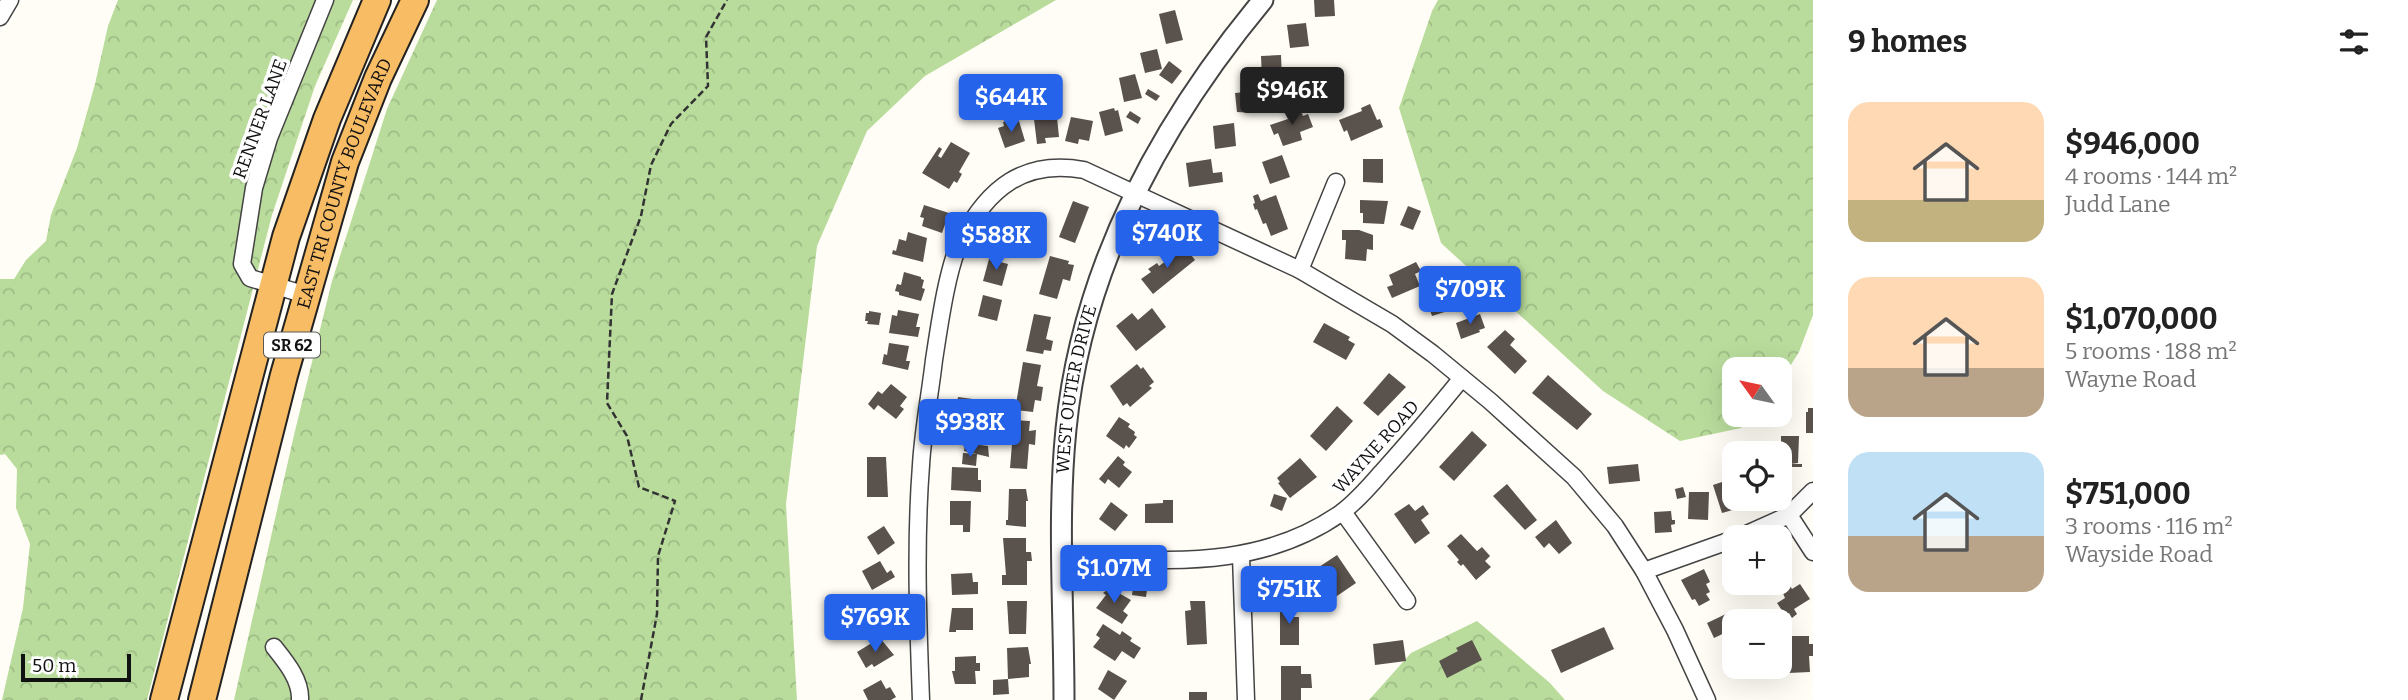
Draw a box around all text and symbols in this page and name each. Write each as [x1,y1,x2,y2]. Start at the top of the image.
icon: filters [2335,23,2373,61]
text: 9 homes [1848,24,1967,60]
street label: EAST TRI COUNTY BOULEVARD [292,55,397,311]
street label: RENNER LANE [228,56,292,182]
pin: $946K [1243,68,1341,127]
pin: $644K [962,74,1060,134]
text: $946K [1256,76,1328,104]
text: $644K [975,83,1047,111]
text: $946,000 [2065,126,2200,162]
icon: home [1904,130,1988,214]
text: 4 rooms · 144 m² [2065,162,2237,190]
text: Judd Lane [2065,190,2171,218]
pin: $740K [1118,210,1216,270]
pin: $588K [947,212,1045,272]
text: $740K [1132,219,1202,247]
text: $588K [961,221,1031,249]
pin: $709K [1421,266,1519,326]
text: $709K [1435,275,1505,303]
text: $1,070,000 [2065,301,2218,337]
street label: WEST OUTER DRIVE [1052,302,1101,474]
icon: home [1904,305,1988,389]
road number: SR 62 [264,332,320,358]
text: 5 rooms · 188 m² [2065,337,2237,365]
north arrow [1722,357,1792,427]
map controls [1722,357,1792,679]
text: Wayne Road [2065,365,2196,393]
street label: WAYNE ROAD [1328,396,1424,498]
pin: $938K [921,400,1019,459]
text: $938K [935,408,1005,436]
button: locate [1722,441,1792,511]
text: $751,000 [2065,476,2191,512]
icon: home [1904,480,1988,564]
text: 3 rooms · 116 m² [2065,512,2233,540]
button: + [1722,525,1792,595]
text: Wayside Road [2065,540,2213,568]
pin: $1.07M [1057,546,1171,605]
text: $1.07M [1076,554,1152,582]
pin: $751K [1240,566,1338,626]
text: $751K [1257,575,1321,603]
pin: $769K [826,594,924,654]
text: $769K [840,603,910,631]
button: − [1722,609,1792,679]
scale bar [21,651,131,683]
text: 50 m [32,654,76,677]

